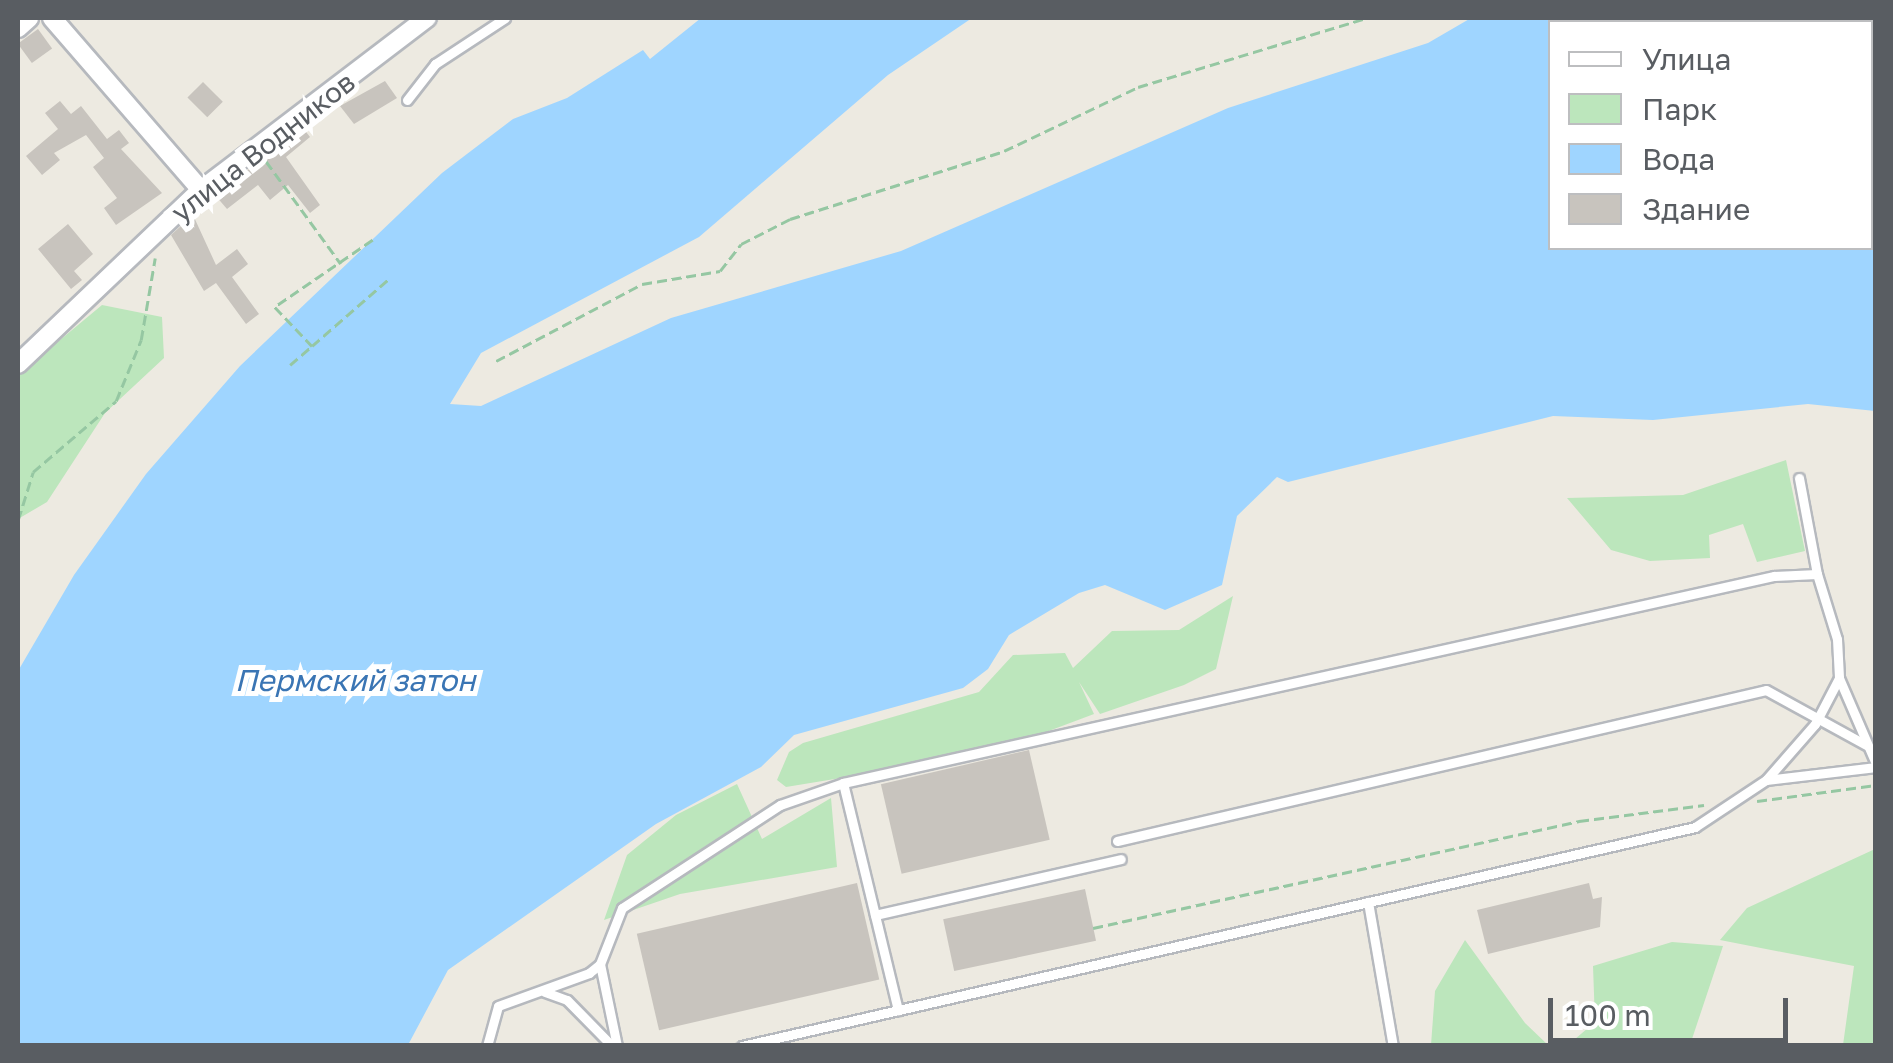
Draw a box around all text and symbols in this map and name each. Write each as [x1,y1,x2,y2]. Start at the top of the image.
legend [1548,20,1873,250]
text: Улица [1642,41,1731,77]
street label: улица Водников [165,65,361,229]
text: Парк [1642,91,1717,127]
text: Вода [1642,141,1715,177]
text: Здание [1642,191,1750,227]
water label: Пермский затон [235,662,475,698]
scale bar [1553,978,1793,1040]
text: 100 m [1565,997,1651,1033]

